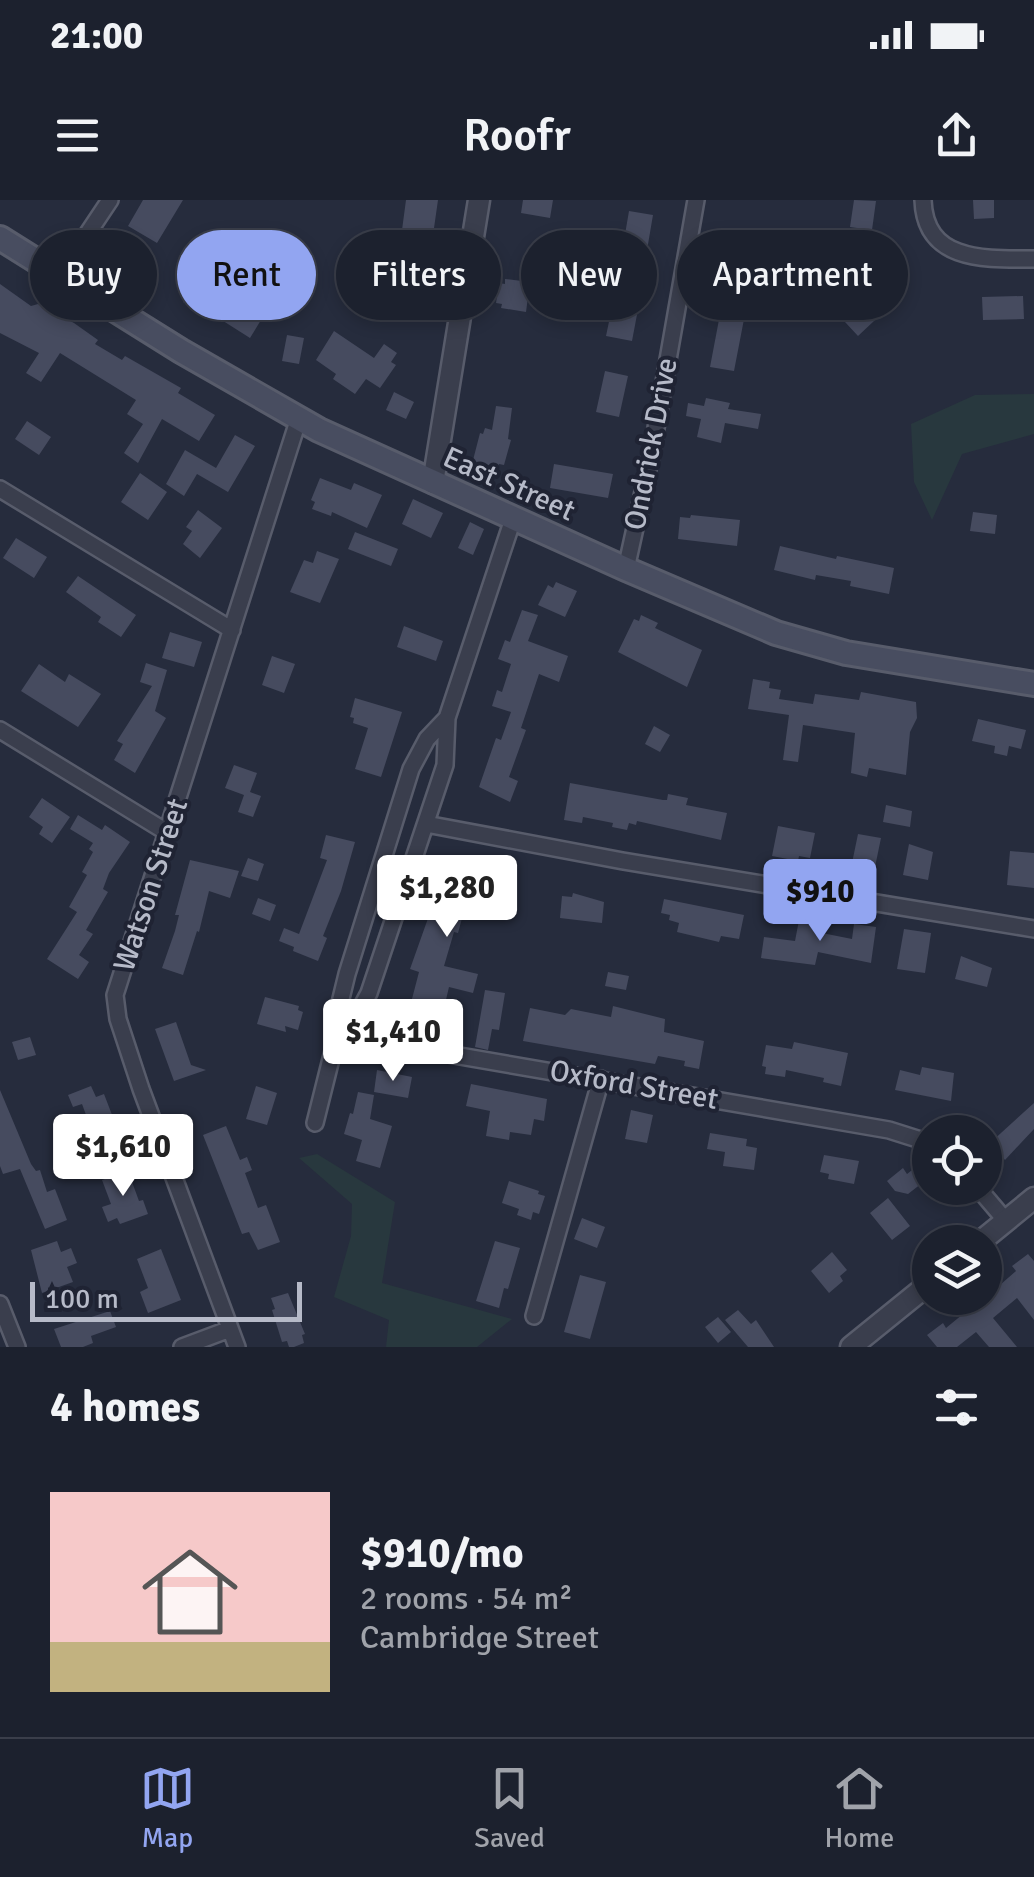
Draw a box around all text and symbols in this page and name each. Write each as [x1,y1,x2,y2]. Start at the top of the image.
text: 21:00 [50,12,143,59]
icon: menu [50,108,105,163]
text: Roofr [463,108,571,163]
icon: share [929,108,984,163]
chip: Buy [30,230,157,320]
chip: Rent [177,230,316,320]
chip: Filters [336,230,501,320]
chip: New [521,230,657,320]
chip: Apartment [677,230,908,320]
street label: Ondrick Drive [616,355,686,533]
street label: East Street [437,439,581,529]
street label: Watson Street [106,794,196,976]
pin: $1,280 [366,855,528,940]
pin: $910 [761,859,879,944]
text: $1,280 [399,868,495,907]
text: $910 [785,872,855,911]
pin: $1,410 [312,999,474,1084]
text: $1,410 [345,1012,441,1051]
street label: Oxford Street [547,1052,721,1118]
pin: $1,610 [42,1114,204,1199]
map controls [912,1115,1002,1315]
button: locate [912,1115,1002,1205]
text: $1,610 [75,1127,171,1166]
button: layers [912,1225,1002,1315]
scale bar [30,1277,302,1322]
text: 100 m [45,1282,119,1316]
icon: filters [929,1380,984,1435]
text: 4 homes [50,1382,200,1433]
text: $910/mo [360,1528,524,1579]
icon: home [130,1532,250,1652]
text: 2 rooms · 54 m² [360,1579,573,1618]
text: Cambridge Street [360,1618,599,1657]
tab: Map [140,1761,195,1855]
tab: Saved [474,1761,545,1855]
tab: Home [824,1761,894,1855]

